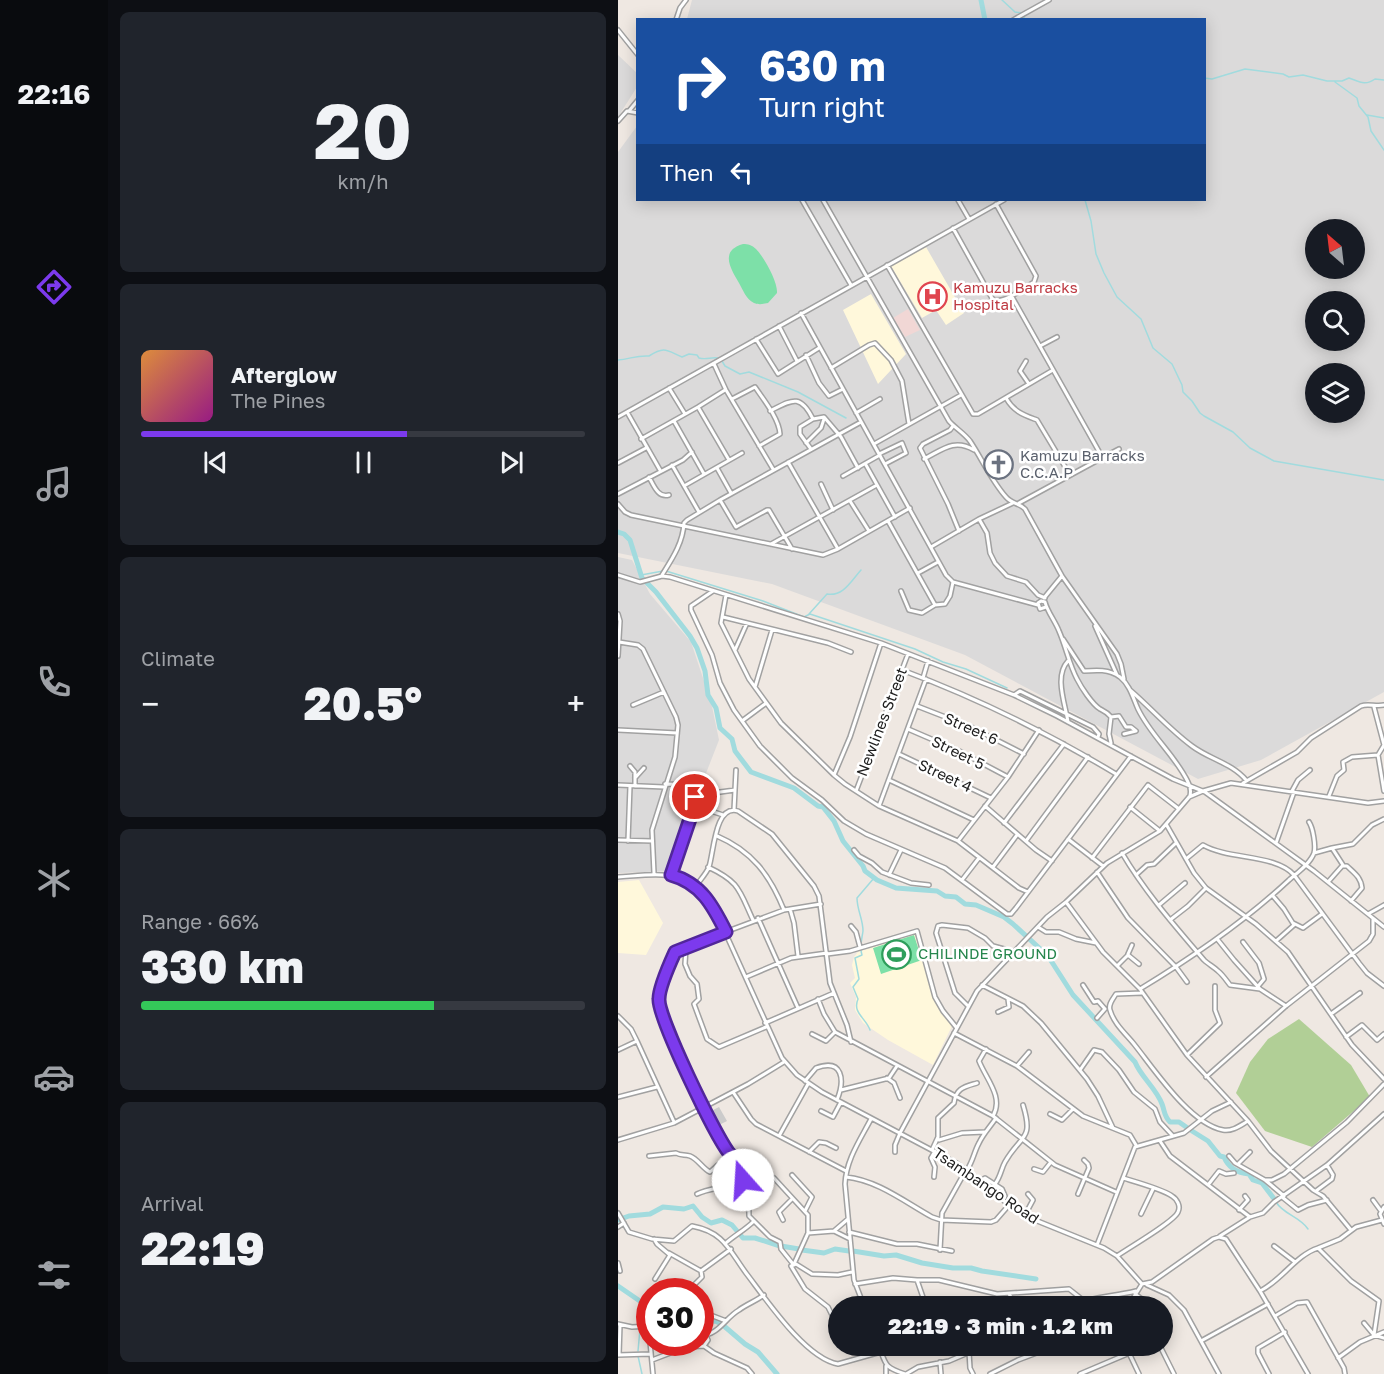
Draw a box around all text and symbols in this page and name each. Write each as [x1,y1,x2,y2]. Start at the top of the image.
text: 630 m [759,40,886,90]
icon: right [660,42,738,120]
text: 22:16 [18,78,90,110]
text: 20 [314,83,412,176]
text: Turn right [759,91,885,123]
icon: left [725,156,758,189]
text: Then [660,159,713,186]
text: km/h [338,169,388,193]
north arrow [1305,219,1365,279]
map controls [1305,219,1365,423]
icon: directions [33,266,75,308]
place label: Kamuzu Barracks Hospital [953,278,1078,313]
hospital icon: Kamuzu Barracks Hospital [916,281,948,313]
button: search [1305,291,1365,351]
text: Afterglow [231,361,337,388]
button: layers [1305,363,1365,423]
text: The Pines [231,388,325,412]
icon: previous [199,446,232,479]
icon: pause [347,446,380,479]
icon: next [495,446,528,479]
place label: Kamuzu Barracks C.C.A.P [1020,446,1145,481]
church icon: Kamuzu Barracks C.C.A.P [983,449,1015,481]
icon: music [33,463,75,505]
text: Climate [141,646,215,670]
icon: phone [33,661,75,703]
street label: Newlines Street [852,665,910,779]
text: 20.5° [304,676,422,730]
text: − [141,684,159,723]
text: + [567,684,585,723]
street label: Street 6 [942,708,1001,748]
street label: Street 5 [929,732,988,773]
street label: Street 4 [916,755,975,795]
pin [669,771,720,822]
icon: arrive [678,780,711,813]
icon: climate [33,859,75,901]
text: Range · 66% [141,909,259,933]
sports icon: CHILINDE GROUND [881,938,913,970]
text: 330 km [141,939,304,993]
place label: CHILINDE GROUND [918,944,1057,962]
icon: car [33,1056,75,1098]
street label: Tsambango Road [930,1143,1043,1227]
position arrow [711,1148,775,1212]
text: Arrival [141,1191,204,1215]
text: 22:19 [141,1221,265,1275]
icon: filters [33,1254,75,1296]
speed limit sign: 30 [636,1278,714,1356]
text: 22:19 · 3 min · 1.2 km [888,1312,1113,1339]

